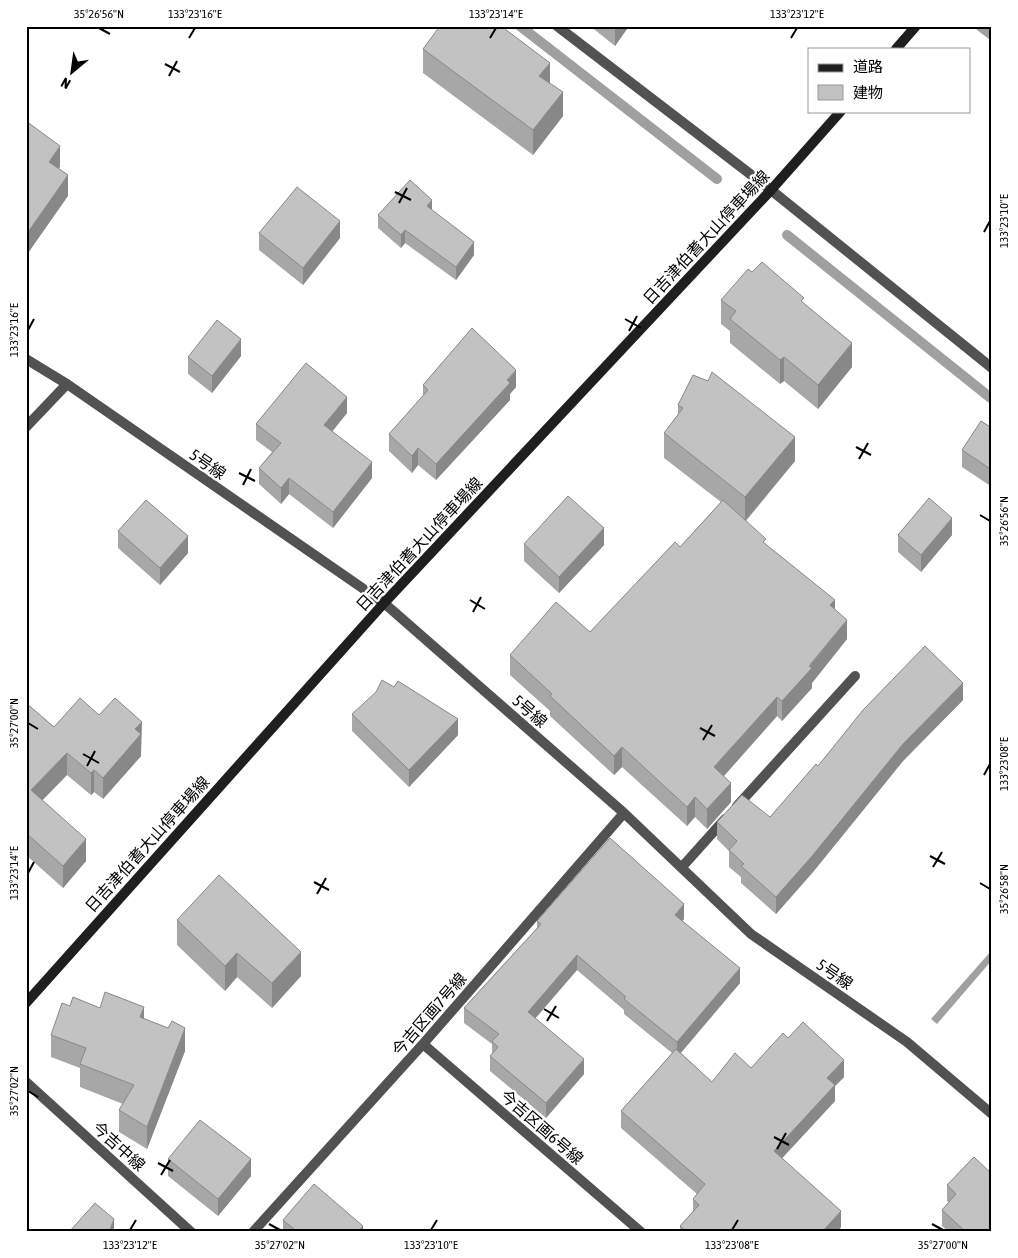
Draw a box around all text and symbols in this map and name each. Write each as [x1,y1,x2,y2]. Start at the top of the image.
text: 35°26'56"N [74,7,124,21]
text: 133°23'16"E [168,7,222,21]
text: 133°23'14"E [469,7,523,21]
text: 133°23'12"E [770,7,824,21]
north arrow [48,48,98,98]
legend [808,48,970,112]
text: 道路 [853,58,883,75]
text: N [58,74,73,92]
text: 建物 [853,84,883,101]
street label: 日吉津伯耆大山停車場線 [639,166,773,308]
text: 133°23'10"E [997,194,1011,248]
text: 133°23'16"E [7,303,21,357]
street label: 5号線 [187,445,229,483]
street label: 日吉津伯耆大山停車場線 [352,473,486,615]
text: 35°26'56"N [997,496,1011,546]
street label: 5号線 [509,691,551,731]
text: 35°27'00"N [7,698,21,748]
text: 133°23'08"E [997,737,1011,791]
street label: 日吉津伯耆大山停車場線 [81,773,213,915]
text: 133°23'14"E [7,846,21,900]
text: 35°26'58"N [997,864,1011,914]
street label: 5号線 [814,955,856,993]
street label: 今吉区画7号線 [388,969,470,1059]
text: 35°27'02"N [7,1066,21,1116]
street label: 今吉区画6号線 [497,1086,587,1168]
street label: 今吉中線 [89,1118,149,1174]
text: 133°23'12"E [103,1238,157,1252]
text: 35°27'02"N [255,1238,305,1252]
text: 133°23'10"E [404,1238,458,1252]
text: 133°23'08"E [705,1238,759,1252]
text: 35°27'00"N [918,1238,968,1252]

